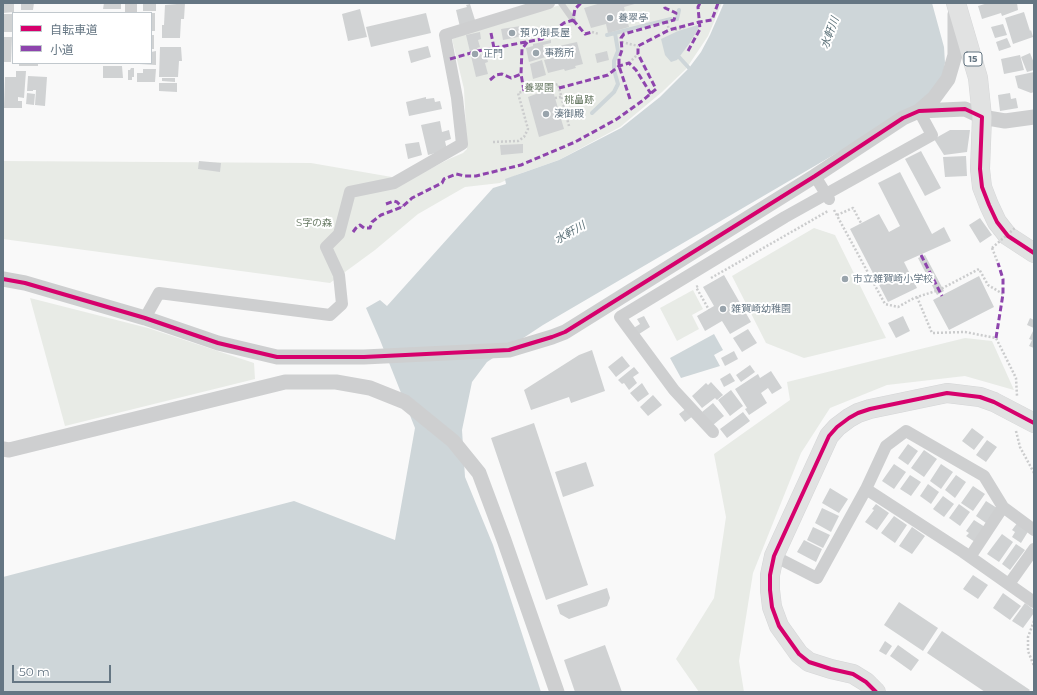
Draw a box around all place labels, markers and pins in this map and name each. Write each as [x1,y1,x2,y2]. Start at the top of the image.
place label: 養翠亭 [618,12,648,24]
marker: 養翠亭 [605,13,615,23]
place label: 預り御長屋 [520,27,570,39]
marker: 預り御長屋 [507,28,517,38]
place label: 事務所 [544,47,574,59]
place label: 正門 [483,48,503,60]
marker: 事務所 [531,48,541,58]
marker: 正門 [470,49,480,59]
place label: 湊御殿 [554,108,584,120]
marker: 湊御殿 [541,109,551,119]
place label: 市立雑賀崎小学校 [853,273,933,285]
marker: 市立雑賀崎小学校 [840,274,850,284]
place label: 雑賀崎幼稚園 [731,303,791,315]
marker: 雑賀崎幼稚園 [718,304,728,314]

